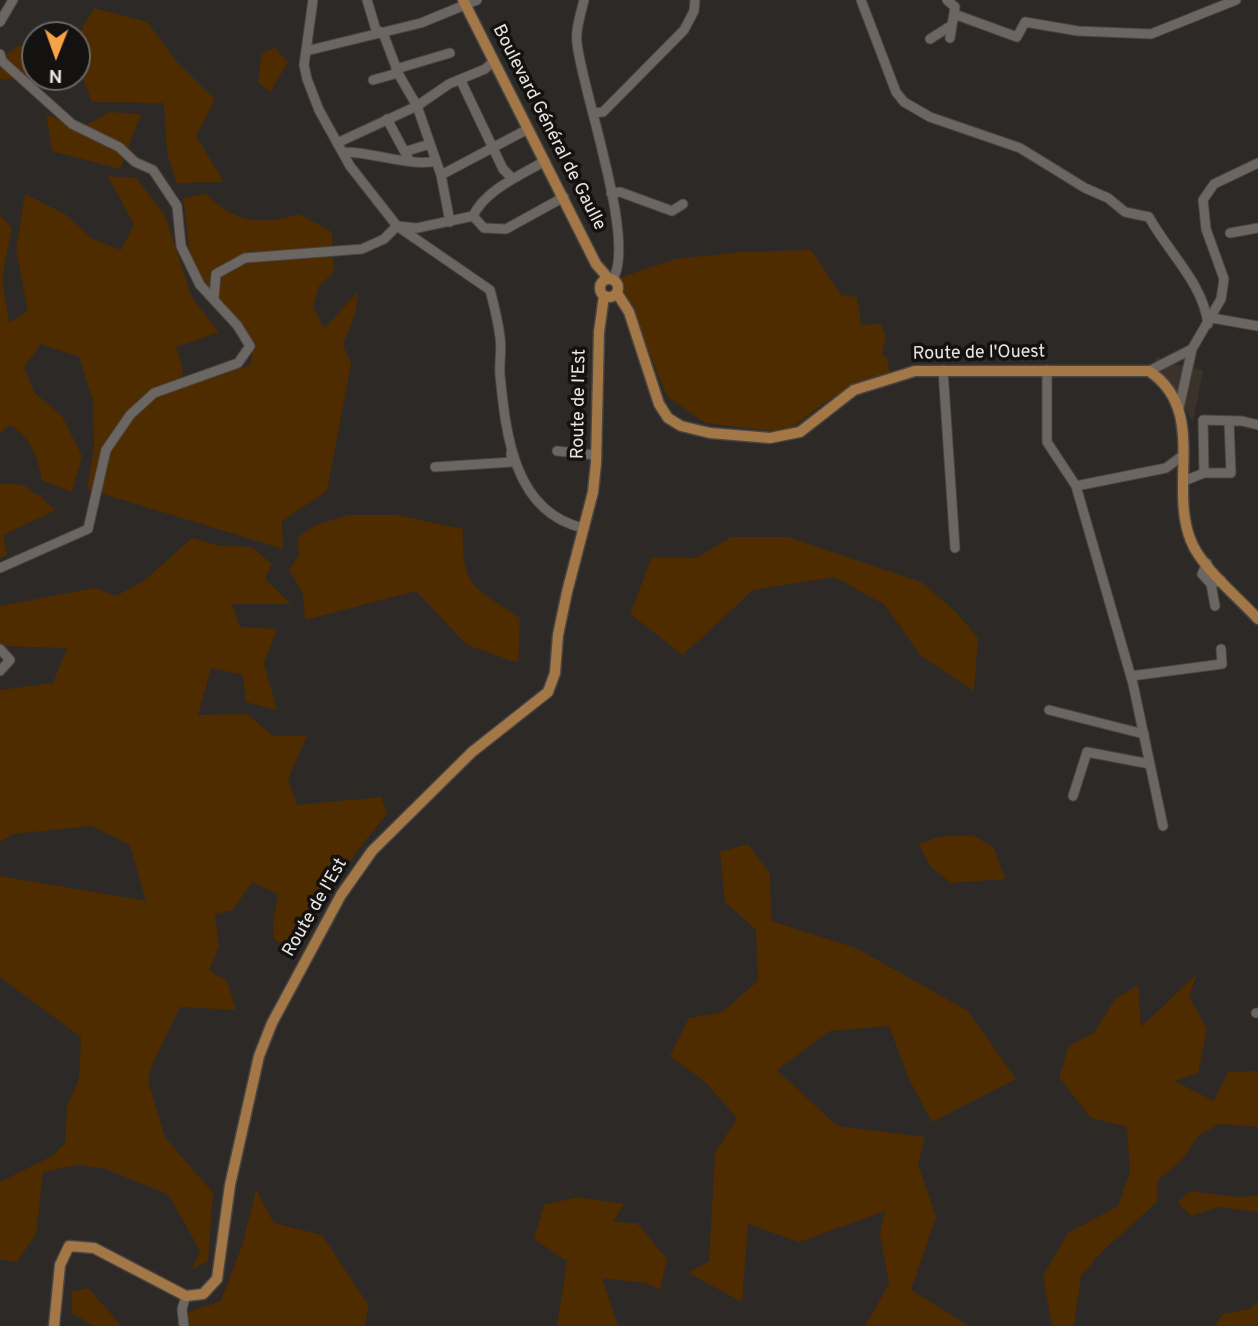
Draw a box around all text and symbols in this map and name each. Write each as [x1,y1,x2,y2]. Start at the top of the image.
north arrow [21,21,91,91]
street label: Boulevard Général de Gaulle [487,22,609,234]
text: N [49,63,63,87]
street label: Route de l'Ouest [913,342,1045,366]
street label: Route de l'Est [568,349,592,459]
street label: Route de l'Est [279,855,353,961]

